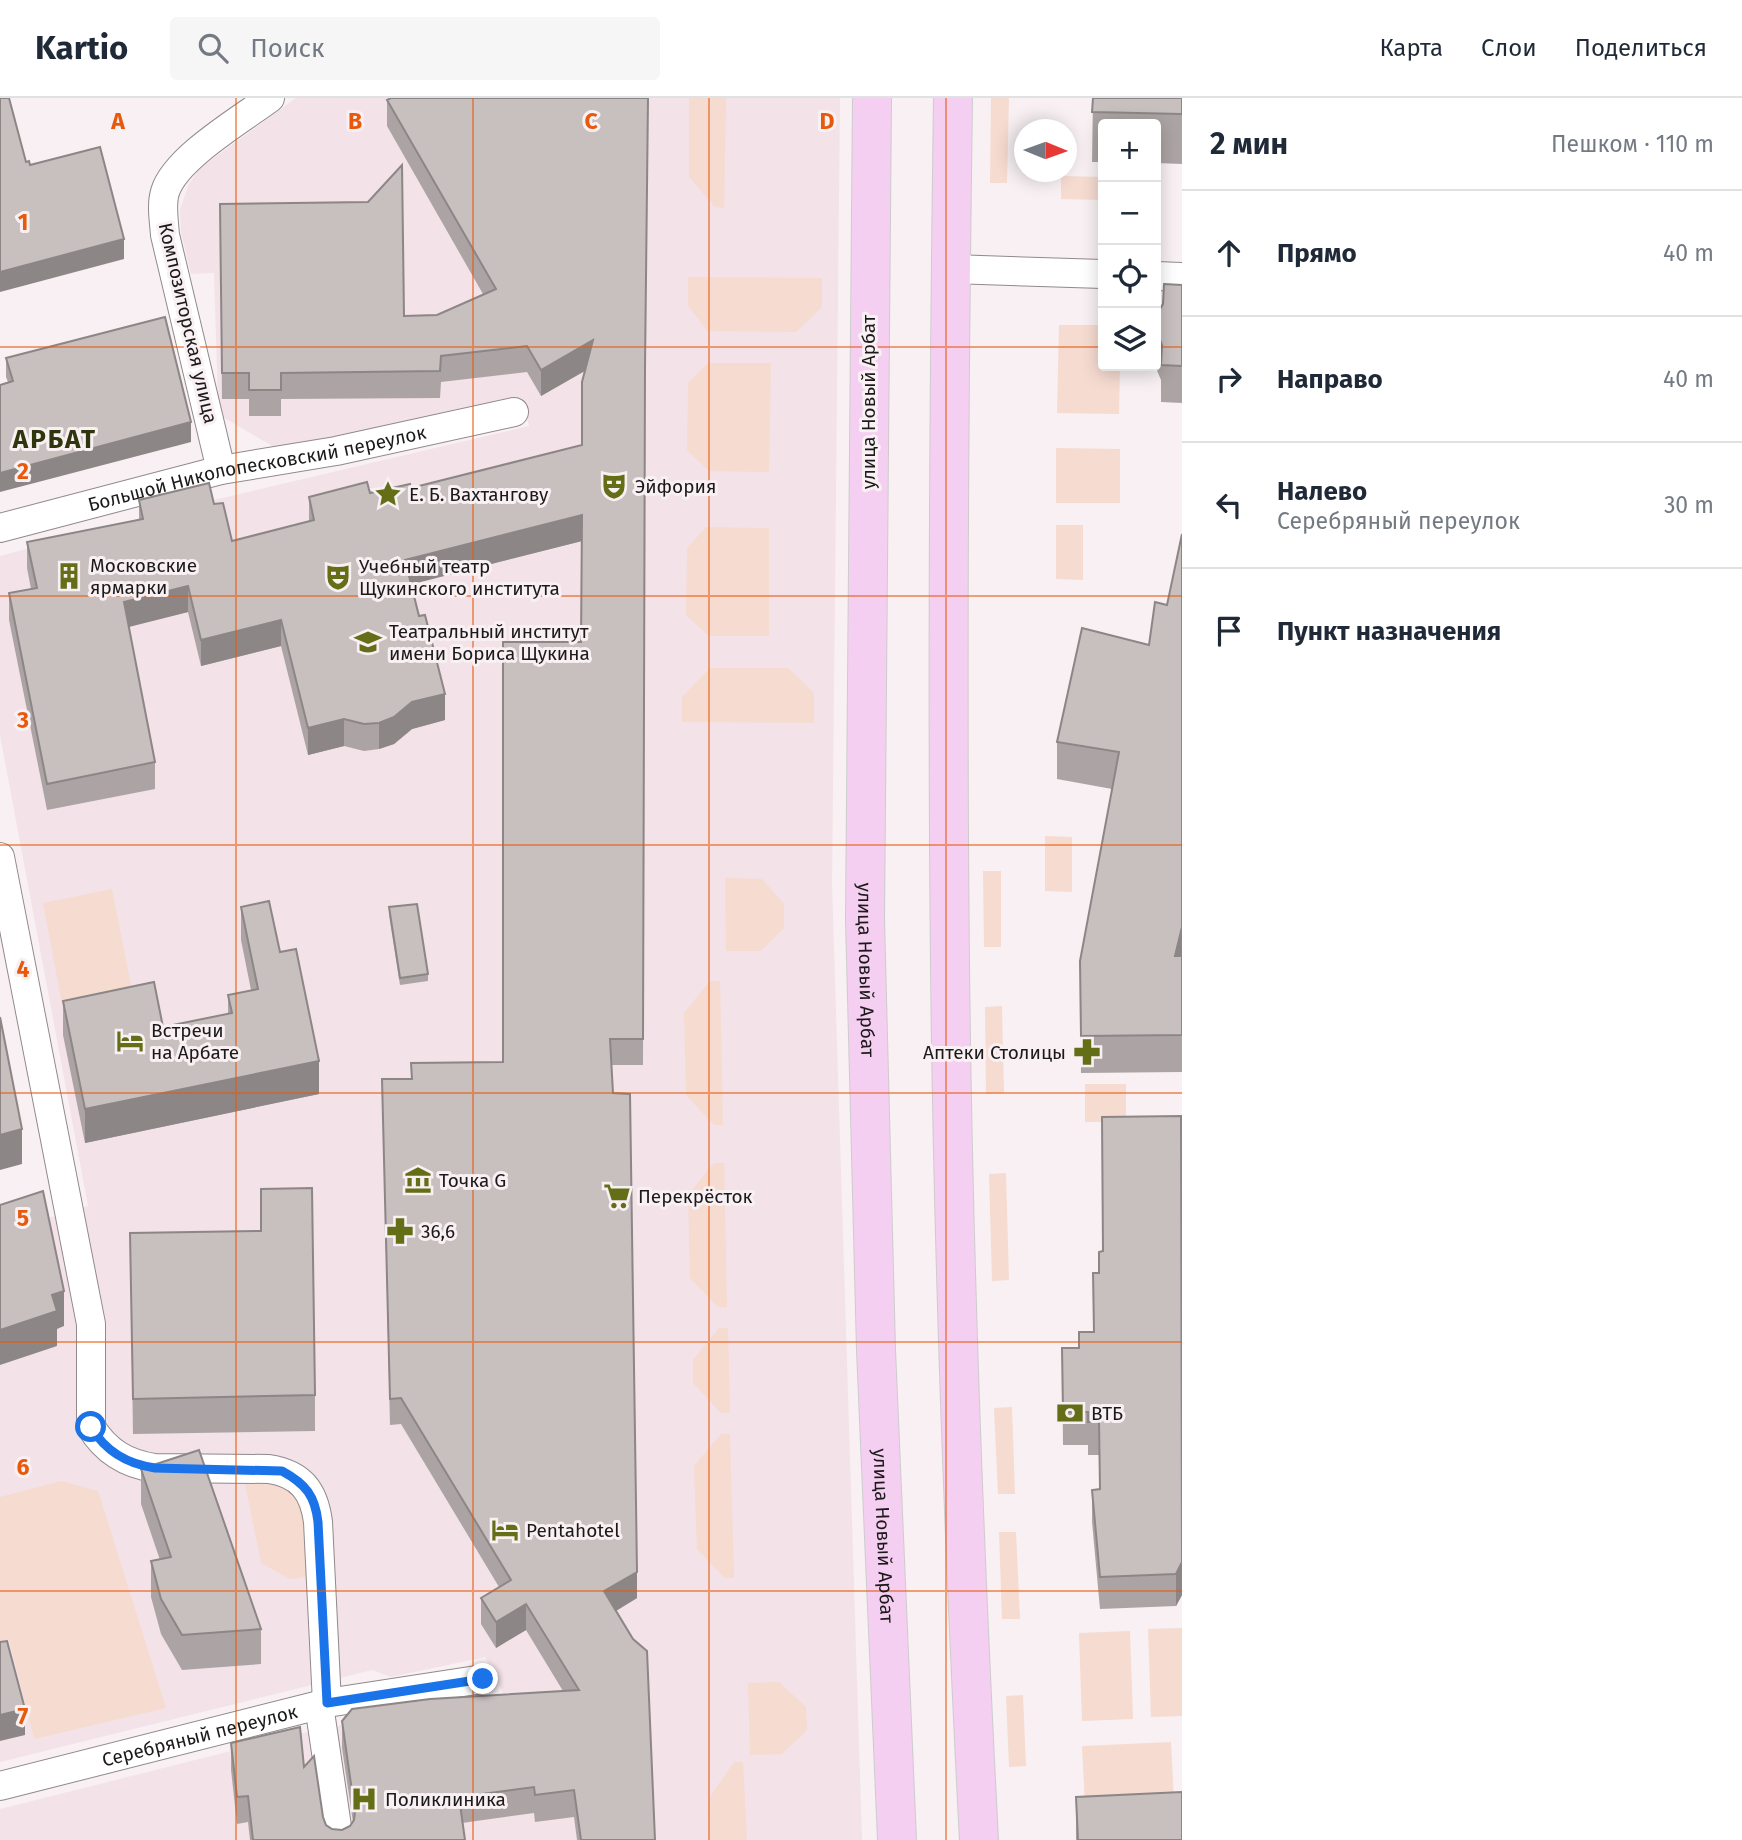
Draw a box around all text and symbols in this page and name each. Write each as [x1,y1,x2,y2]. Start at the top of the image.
search box [170,17,660,80]
text: Kartio [35,28,128,68]
icon: search [194,29,232,67]
text: Поиск [250,33,325,64]
text: Карта [1379,34,1443,62]
text: Слои [1481,34,1537,62]
text: Поделиться [1575,34,1707,62]
text: A [110,107,125,135]
text: B [348,107,362,135]
text: C [584,107,598,135]
text: D [820,107,835,135]
north arrow [1014,119,1077,182]
map controls [1098,119,1161,371]
button: + [1098,119,1161,182]
text: 2 мин [1210,126,1288,162]
text: Пешком · 110 m [1551,130,1714,158]
button: − [1098,182,1161,245]
text: 1 [18,208,28,236]
street label: Композиторская улица [154,220,222,426]
icon: ahead [1210,234,1248,272]
text: Прямо [1277,238,1357,269]
text: 40 m [1663,239,1714,267]
button: locate [1098,245,1161,308]
button: layers [1098,308,1161,371]
street label: улица Новый Арбат [857,314,880,489]
icon: right [1210,360,1248,398]
text: Направо [1277,364,1383,395]
text: 40 m [1663,365,1714,393]
street label: Большой Николопесковский переулок [85,420,428,516]
district label: АРБАТ [12,424,97,455]
text: 2 [17,457,29,485]
theatre icon: Эйфория [599,471,629,501]
place label: Эйфория [635,475,716,498]
text: Налево [1277,476,1367,507]
place icon: Е. Б. Вахтангову [373,479,403,509]
place label: Е. Б. Вахтангову [409,483,549,506]
icon: left [1210,486,1248,524]
text: 30 m [1664,491,1714,519]
text: Серебряный переулок [1277,507,1520,535]
place label: Московские ярмарки [90,554,197,599]
place label: Учебный театр Щукинского института [359,555,560,600]
building icon: Московские ярмарки [54,561,84,591]
theatre icon: Учебный театр Щукинского института [323,562,353,592]
icon: arrive [1210,612,1248,650]
text: Пункт назначения [1277,616,1501,647]
place label: Театральный институт имени Бориса Щукина [389,620,590,665]
school or university icon: Театральный институт имени Бориса Щукина [353,627,383,657]
text: 3 [16,706,29,734]
street label: улица Новый Арбат [853,883,880,1058]
text: 4 [17,955,30,983]
place label: Встречи на Арбате [151,1019,239,1064]
hotel icon: Встречи на Арбате [115,1026,145,1056]
pharmacy icon: Аптеки Столицы [1072,1037,1102,1067]
place label: Аптеки Столицы [923,1041,1066,1064]
museum icon: Точка G [403,1165,433,1195]
place label: Точка G [439,1169,506,1192]
supermarket icon: Перекрёсток [602,1181,632,1211]
place label: Перекрёсток [638,1185,753,1208]
text: 5 [17,1204,29,1232]
pharmacy icon: 36,6 [385,1216,415,1246]
place label: 36,6 [421,1220,455,1243]
bank icon: ВТБ [1055,1398,1085,1428]
place label: ВТБ [1091,1402,1123,1425]
route start [75,1411,106,1442]
street label: улица Новый Арбат [869,1448,899,1624]
text: 6 [17,1453,30,1481]
hotel icon: Pentahotel [490,1515,520,1545]
place label: Pentahotel [526,1519,620,1542]
route end [467,1663,498,1694]
street label: Серебряный переулок [100,1699,300,1771]
text: 7 [18,1702,29,1730]
hospital icon: Поликлиника [349,1784,379,1814]
place label: Поликлиника [385,1788,506,1811]

